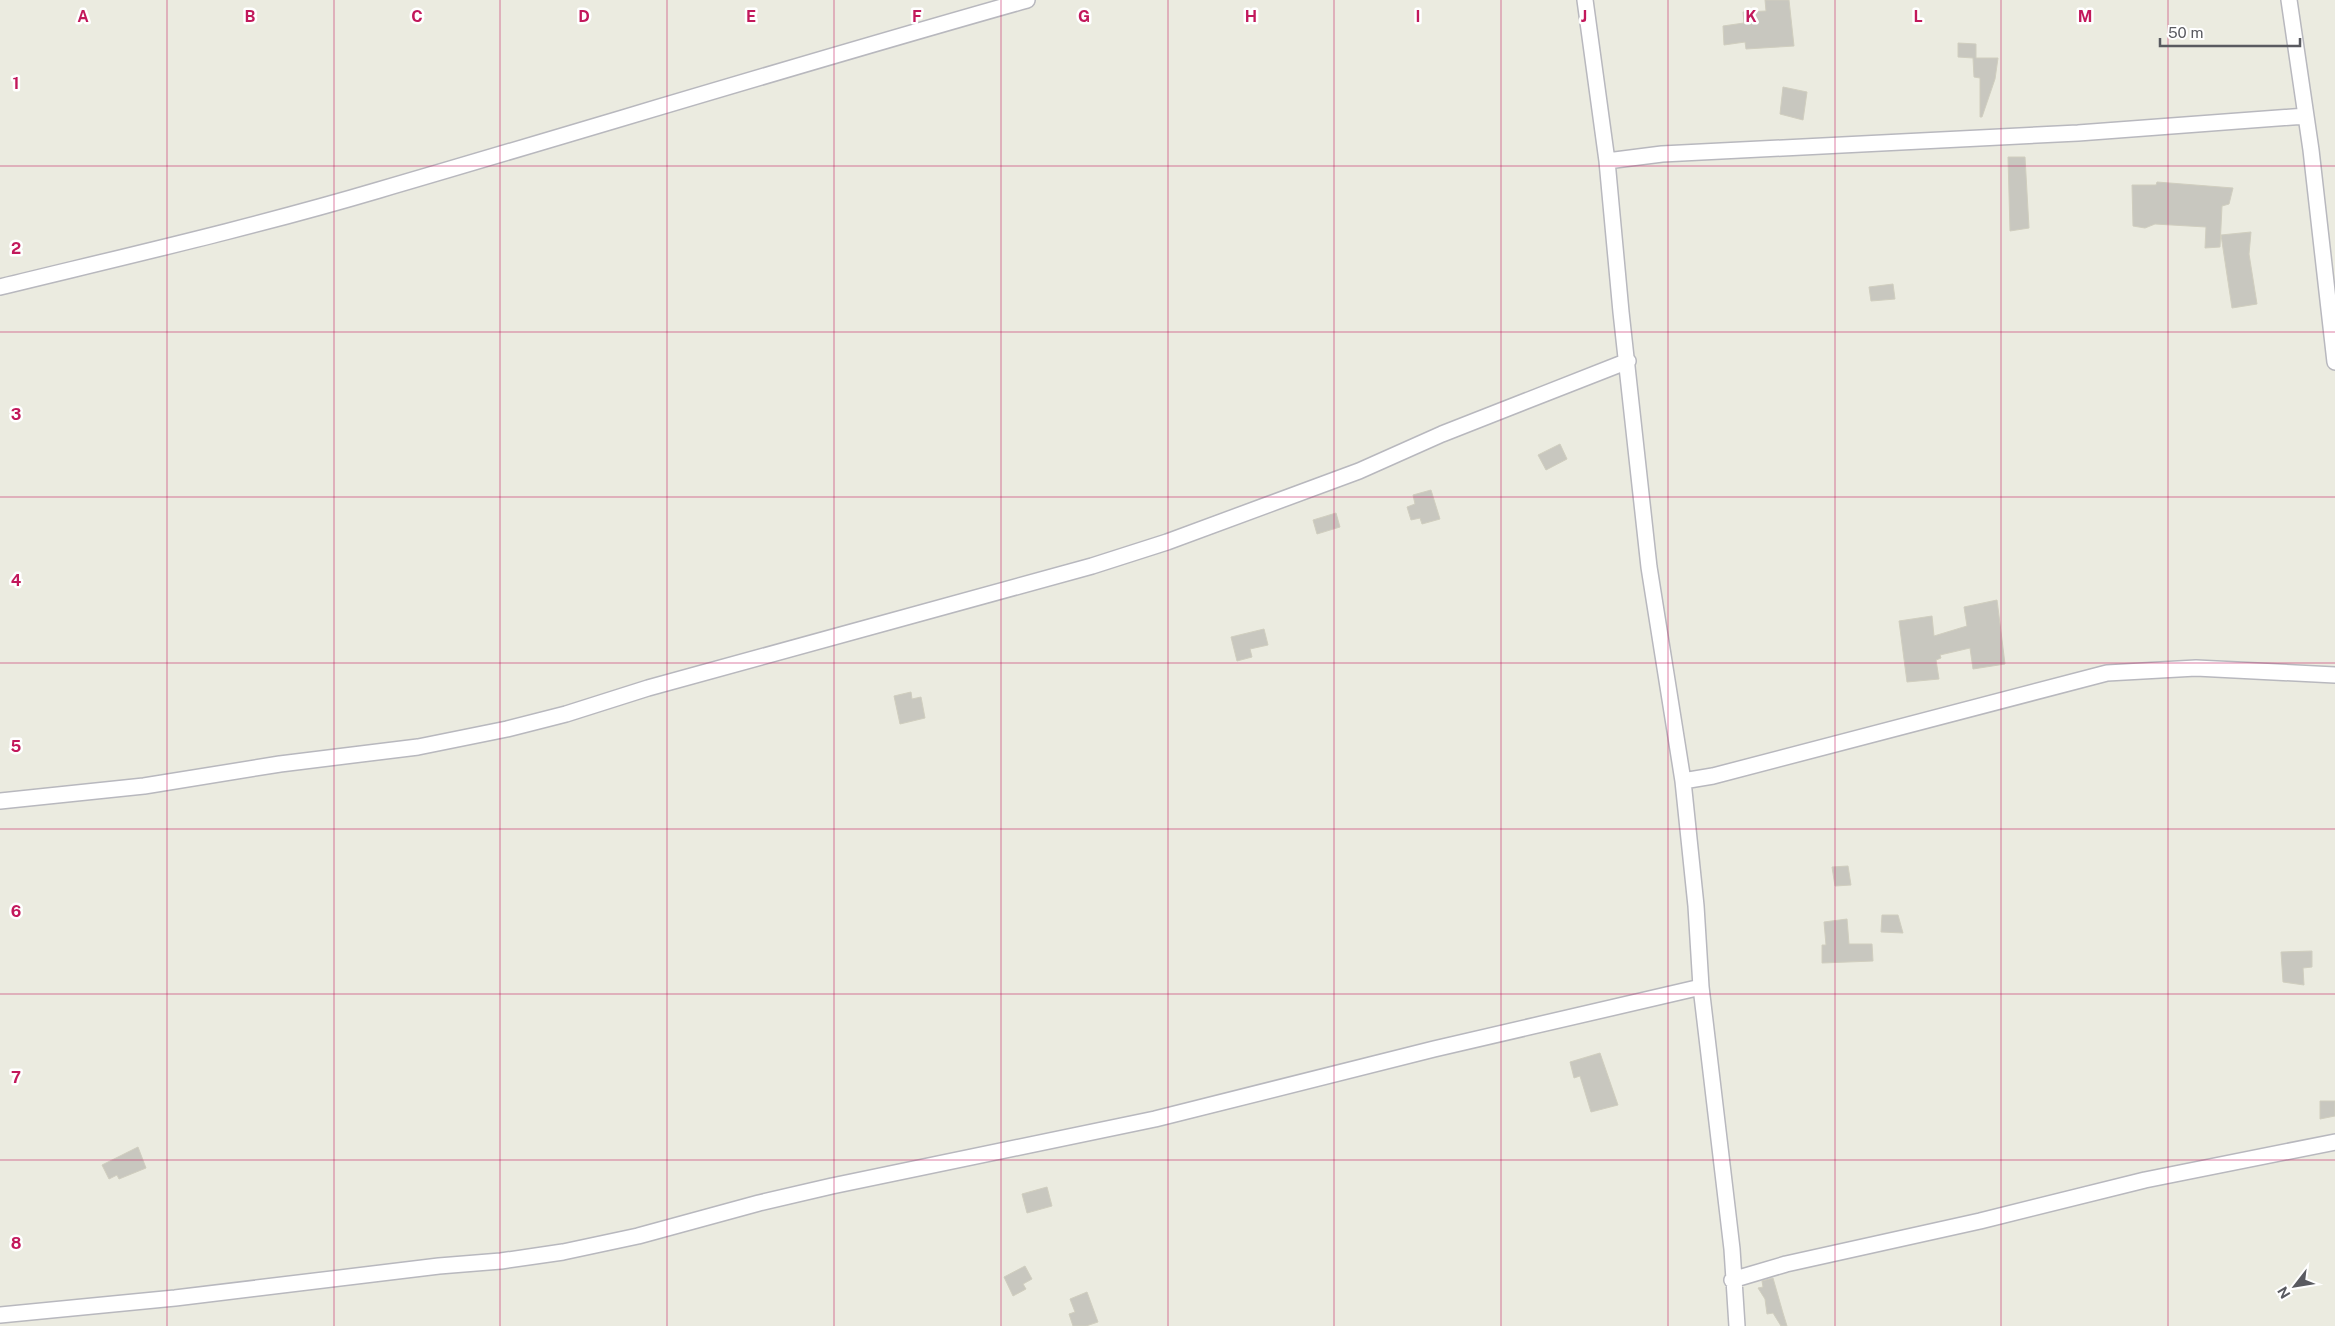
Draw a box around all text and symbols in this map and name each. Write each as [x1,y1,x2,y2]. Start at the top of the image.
text: A [77,7,89,26]
text: B [245,7,256,26]
text: C [411,7,423,26]
text: D [578,7,590,26]
text: E [746,7,756,26]
text: F [912,7,922,26]
text: G [1078,7,1090,26]
text: H [1245,7,1257,26]
text: I [1416,7,1420,26]
text: J [1581,7,1587,26]
text: K [1745,7,1757,26]
text: L [1913,7,1923,26]
text: M [2078,7,2092,26]
scale bar [2160,15,2300,47]
text: 50 m [2168,24,2203,41]
text: 1 [13,74,19,93]
text: 2 [11,239,21,258]
text: 3 [11,405,21,424]
text: 4 [11,571,22,590]
text: 5 [11,737,22,756]
text: 6 [11,902,21,921]
text: 7 [11,1068,21,1087]
text: 8 [11,1234,22,1253]
north arrow [2270,1261,2320,1311]
text: N [2274,1284,2294,1302]

